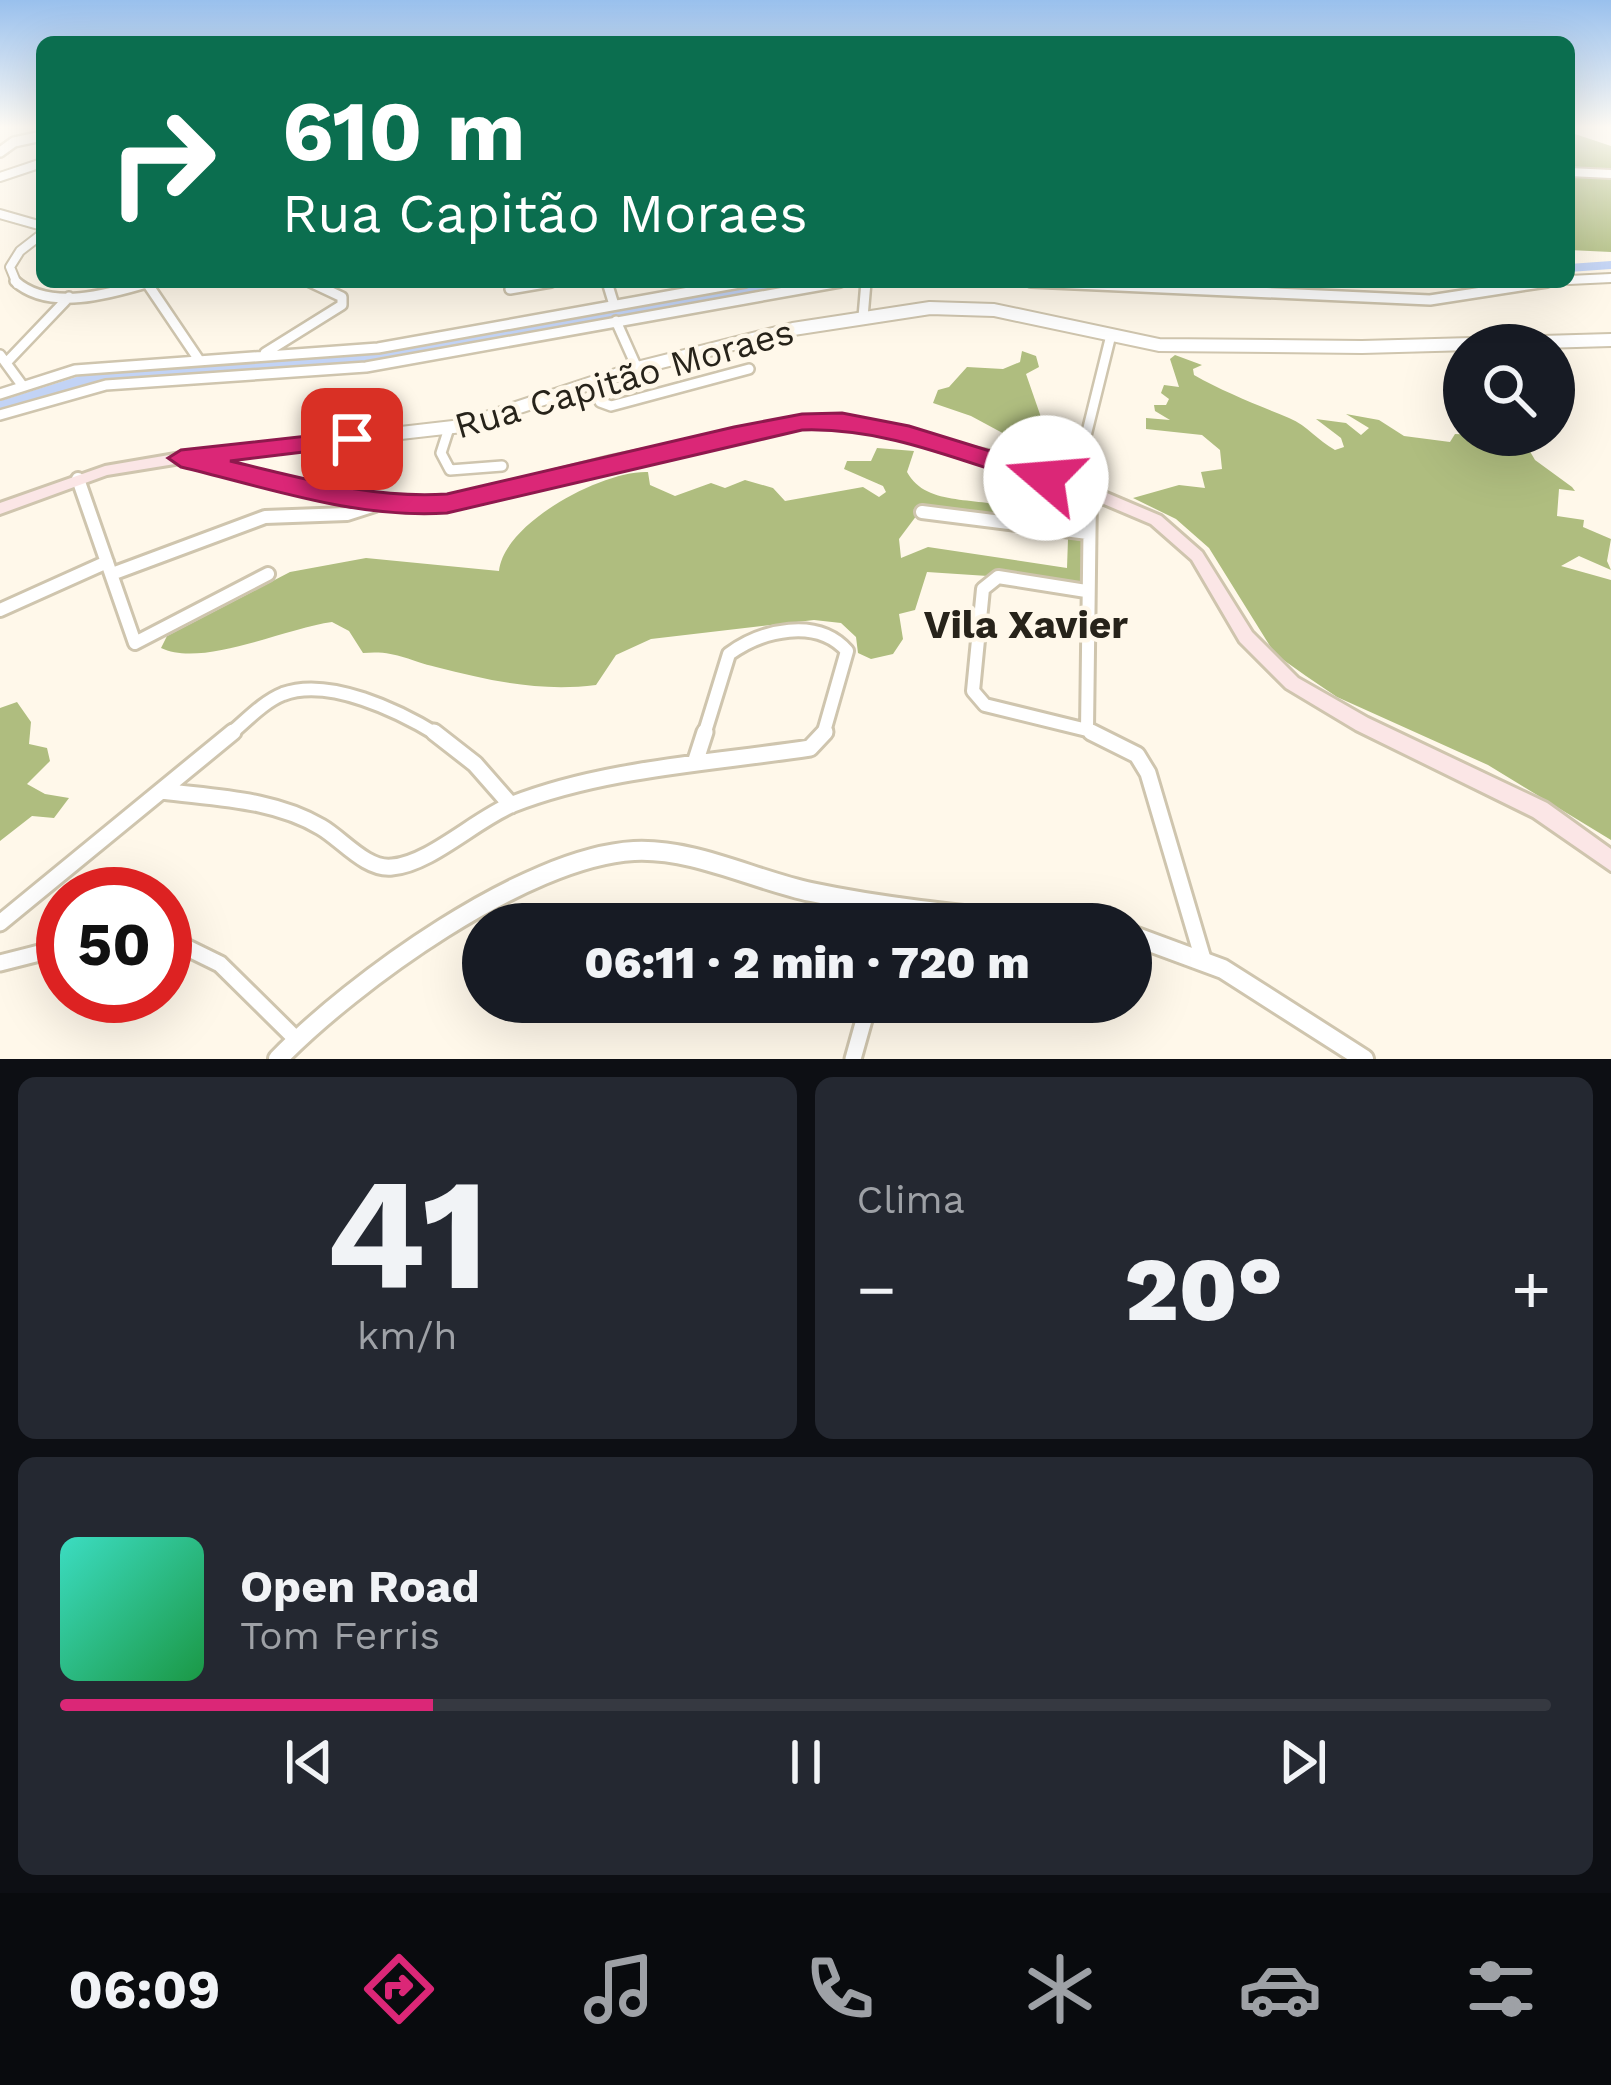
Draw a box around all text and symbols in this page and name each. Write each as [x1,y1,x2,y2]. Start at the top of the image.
text: 610 m [282,82,526,180]
icon: right [84,84,240,240]
text: Rua Capitão Moraes [282,182,808,245]
street label: Rua Capitão Moraes [450,310,799,447]
map controls [1443,324,1575,456]
button: search [1443,324,1575,456]
pin [301,388,403,490]
icon: arrive [319,406,385,472]
position arrow [983,415,1109,541]
district label: Vila Xavier [924,602,1128,647]
speed limit sign: 50 [36,867,192,1023]
text: 06:11 · 2 min · 720 m [584,936,1030,989]
text: 41 [325,1143,489,1326]
text: Clima [857,1177,965,1222]
text: 20° [1125,1236,1283,1342]
text: − [857,1251,896,1328]
text: + [1511,1251,1551,1328]
text: km/h [357,1313,457,1358]
text: Open Road [240,1560,480,1613]
text: Tom Ferris [240,1613,440,1658]
icon: previous [276,1729,342,1795]
icon: pause [773,1729,839,1795]
icon: next [1270,1729,1336,1795]
icon: directions [357,1947,441,2031]
icon: music [577,1947,661,2031]
icon: phone [798,1947,882,2031]
icon: climate [1018,1947,1102,2031]
icon: car [1238,1947,1322,2031]
icon: filters [1459,1947,1543,2031]
text: 06:09 [68,1958,221,2021]

